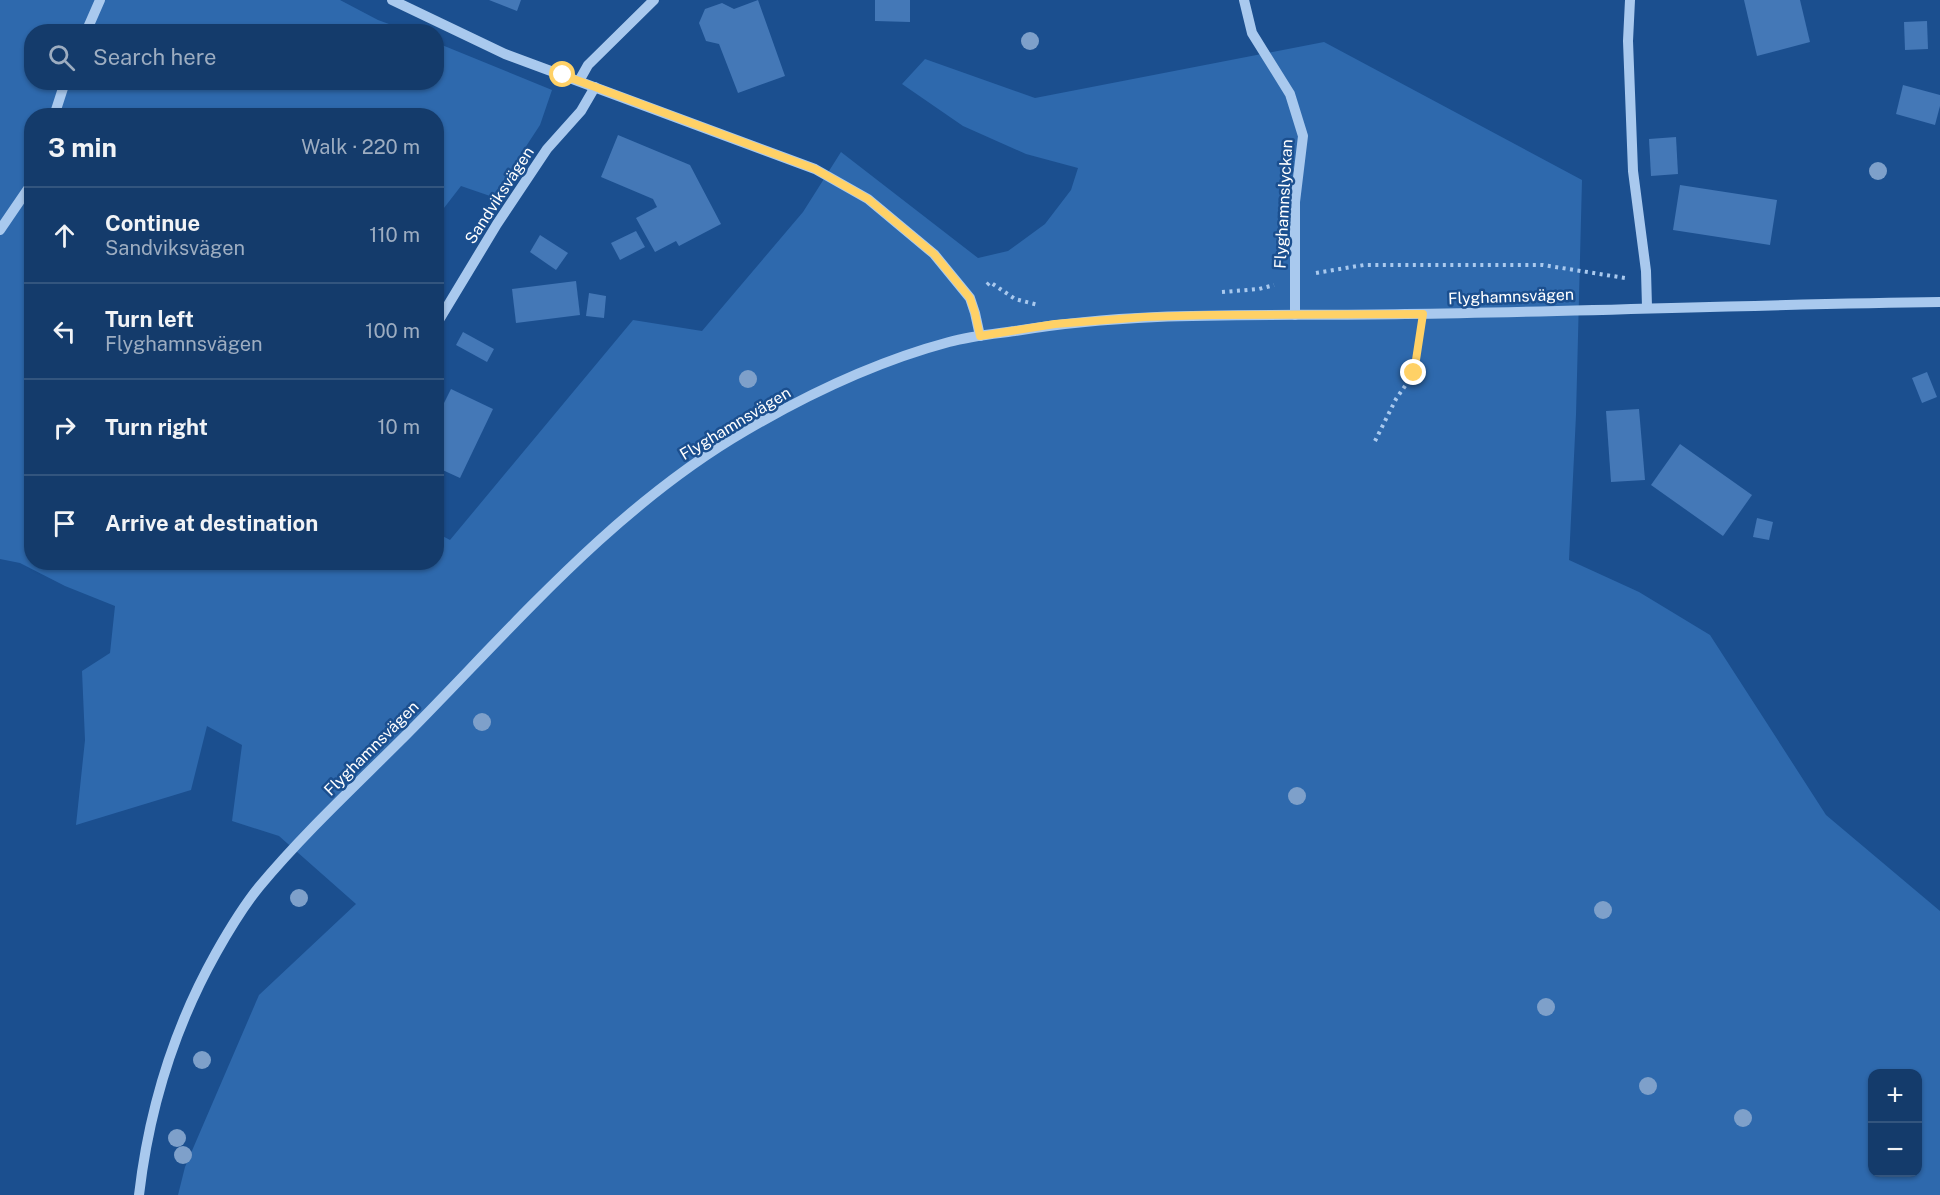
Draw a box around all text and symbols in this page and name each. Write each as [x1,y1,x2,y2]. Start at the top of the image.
search box [24,24,444,90]
icon: search [45,41,78,74]
text: Search here [93,44,217,70]
route start [549,61,575,87]
text: 3 min [48,132,117,163]
text: Walk · 220 m [301,135,420,159]
street label: Flyghamnslyckan [1271,139,1296,269]
street label: Sandviksvägen [461,143,538,247]
text: Continue [105,210,200,236]
icon: ahead [48,219,81,252]
text: 110 m [369,223,420,247]
text: Sandviksvägen [105,236,245,260]
street label: Flyghamnsvägen [1448,285,1574,308]
text: Turn left [105,306,194,332]
icon: left [48,315,81,348]
text: 100 m [365,319,420,343]
text: Flyghamnsvägen [105,332,263,356]
route end [1400,359,1426,385]
street label: Flyghamnsvägen [676,383,794,464]
icon: right [48,411,81,444]
text: Turn right [105,414,208,440]
text: 10 m [377,415,420,439]
icon: arrive [48,507,81,540]
text: Arrive at destination [105,510,318,536]
street label: Flyghamnsvägen [320,697,423,800]
map controls [1868,1069,1922,1177]
button: + [1868,1069,1922,1123]
button: − [1868,1123,1922,1177]

